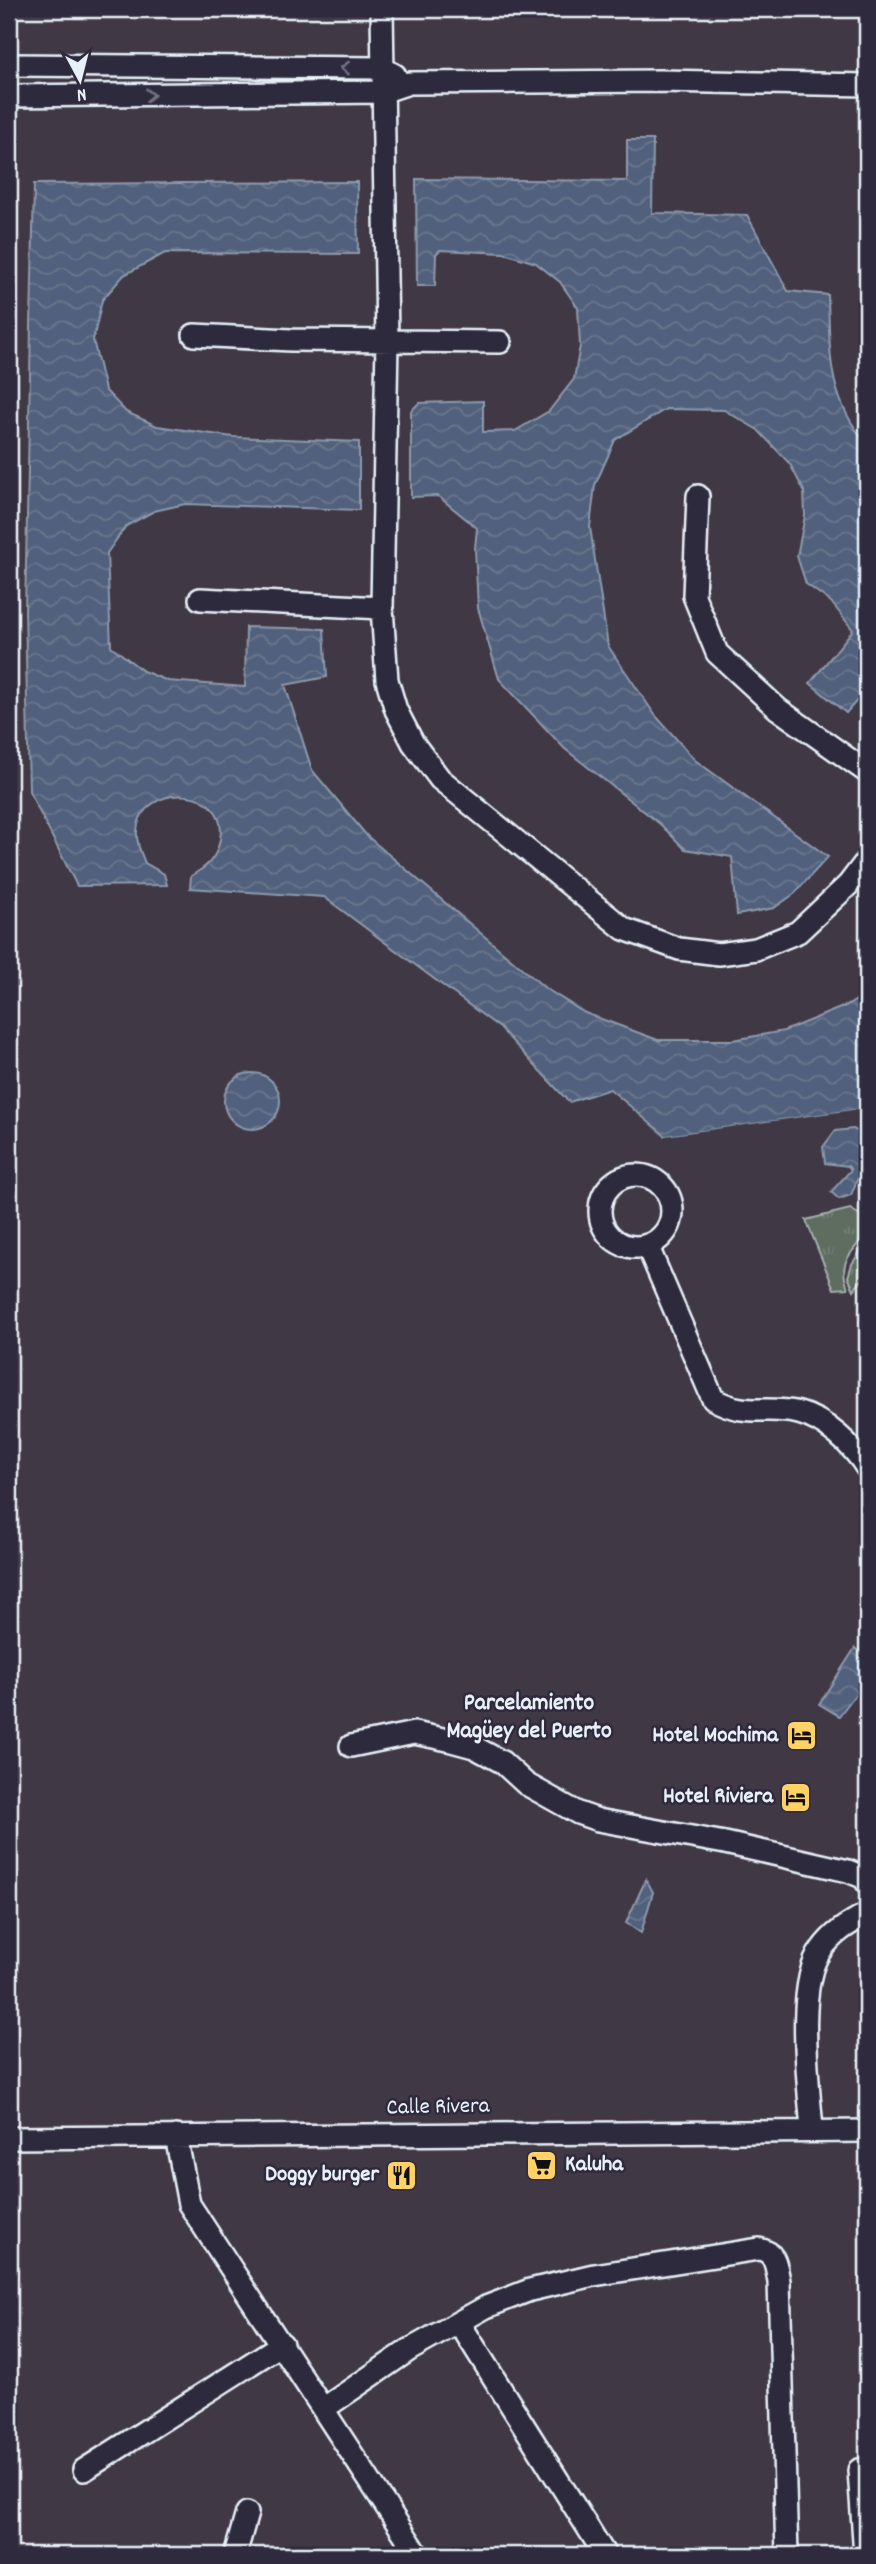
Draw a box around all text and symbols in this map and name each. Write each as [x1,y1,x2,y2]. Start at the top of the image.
north arrow [46,46,116,116]
one-way arrow [339,60,350,75]
text: N [75,79,88,107]
one-way arrow [146,87,156,103]
district label: Parcelamiento Magüey del Puerto [446,1687,612,1749]
hotel icon: Hotel Mochima [784,1719,818,1753]
place label: Hotel Mochima [652,1720,779,1753]
hotel icon: Hotel Riviera [779,1780,813,1814]
place label: Hotel Riviera [663,1781,774,1814]
street label: Calle Rivera [386,2091,491,2125]
supermarket icon: Kaluha [525,2148,559,2182]
place label: Kaluha [565,2149,624,2182]
restaurant icon: Doggy burger [385,2158,419,2192]
place label: Doggy burger [265,2159,379,2192]

